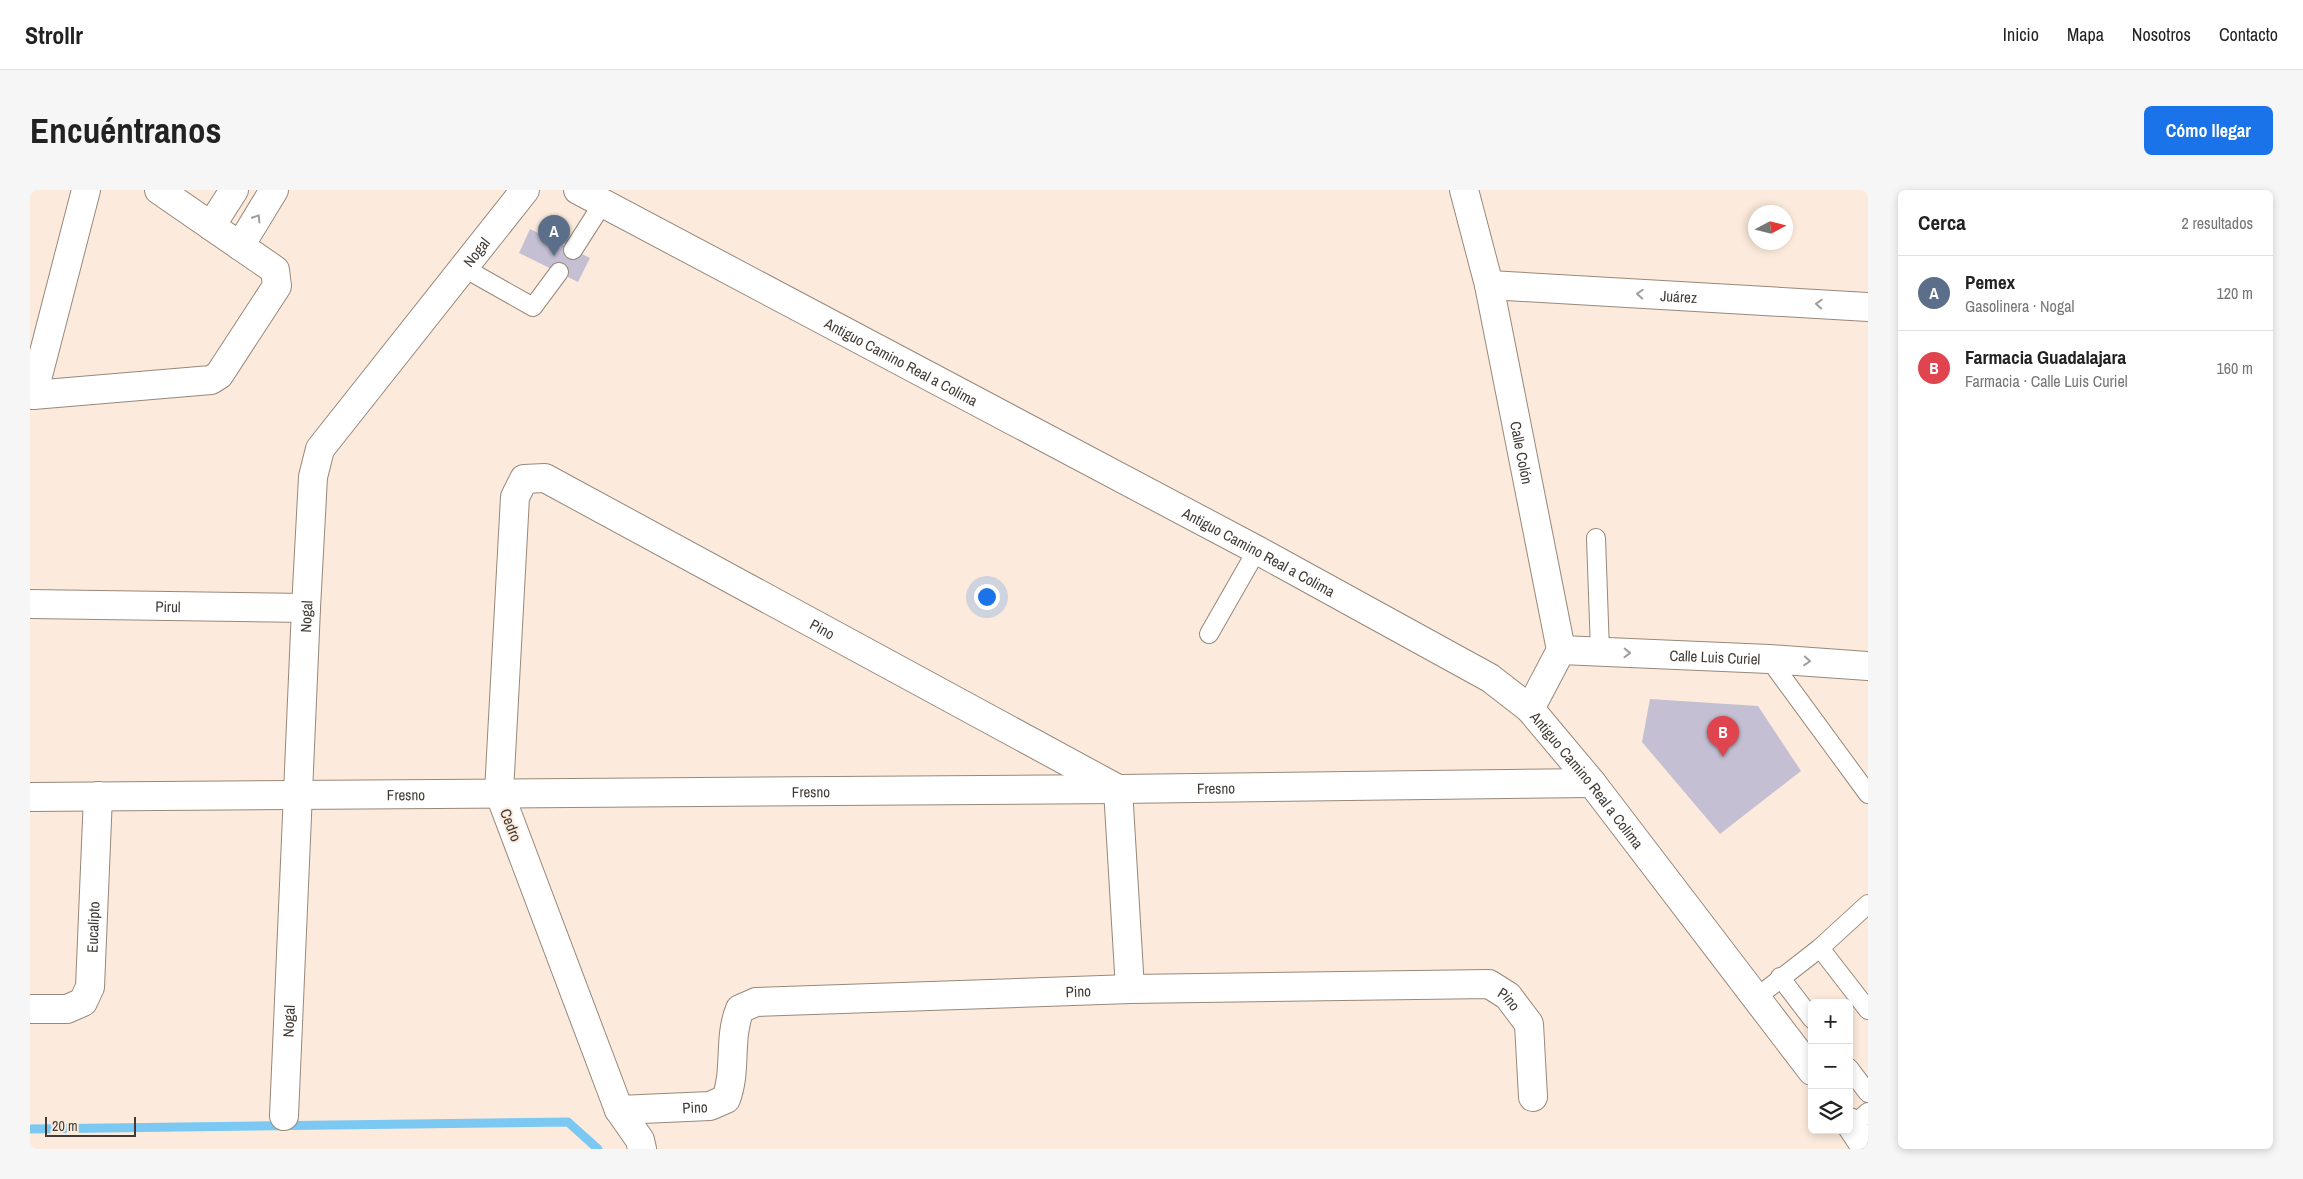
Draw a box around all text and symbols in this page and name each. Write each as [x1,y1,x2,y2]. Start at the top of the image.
text: Strollr [25,19,83,51]
text: Inicio [2003,22,2039,47]
text: Mapa [2067,22,2104,47]
text: Nosotros [2132,22,2191,47]
text: Contacto [2219,22,2278,47]
button: Cómo llegar [2144,106,2273,155]
text: Encuéntranos [30,107,221,154]
north arrow [1748,205,1793,250]
text: Cerca [1918,208,1966,237]
text: 2 resultados [2182,212,2253,234]
one-way arrow [251,214,261,223]
pin: A [538,215,570,256]
street label: Nogal [458,233,494,271]
text: Pemex [1965,269,2015,295]
text: A [1929,282,1939,304]
text: 120 m [2217,282,2253,304]
street label: Juárez [1660,284,1698,308]
one-way arrow [1635,288,1643,299]
text: Gasolinera · Nogal [1965,295,2074,317]
one-way arrow [1815,299,1823,310]
street label: Antiguo Camino Real a Colima [820,312,982,411]
text: Farmacia Guadalajara [1965,344,2126,370]
text: B [1929,357,1939,379]
text: 160 m [2217,357,2253,379]
text: Farmacia · Calle Luis Curiel [1965,370,2128,392]
street label: Calle Colón [1506,419,1539,486]
street label: Antiguo Camino Real a Colima [1178,502,1339,601]
your location [974,584,1000,610]
street label: Pirul [155,595,181,617]
street label: Nogal [294,600,317,633]
street label: Pino [806,613,839,644]
street label: Calle Luis Curiel [1669,644,1761,669]
one-way arrow [1623,647,1631,658]
one-way arrow [1803,656,1811,667]
street label: Antiguo Camino Real a Colima [1525,706,1649,853]
pin: B [1707,716,1739,757]
street label: Fresno [1197,777,1235,799]
street label: Fresno [792,781,830,802]
street label: Fresno [387,784,425,805]
street label: Cedro [495,806,527,845]
street label: Eucalipto [81,901,104,953]
street label: Pino [1065,980,1091,1002]
street label: Pino [1494,982,1526,1015]
map controls [1808,999,1853,1134]
button: + [1808,999,1853,1044]
street label: Nogal [277,1005,299,1038]
button: − [1808,1044,1853,1089]
button: layers [1808,1089,1853,1134]
street label: Pino [682,1096,708,1118]
scale bar [45,1114,136,1137]
text: 20 m [52,1117,78,1135]

